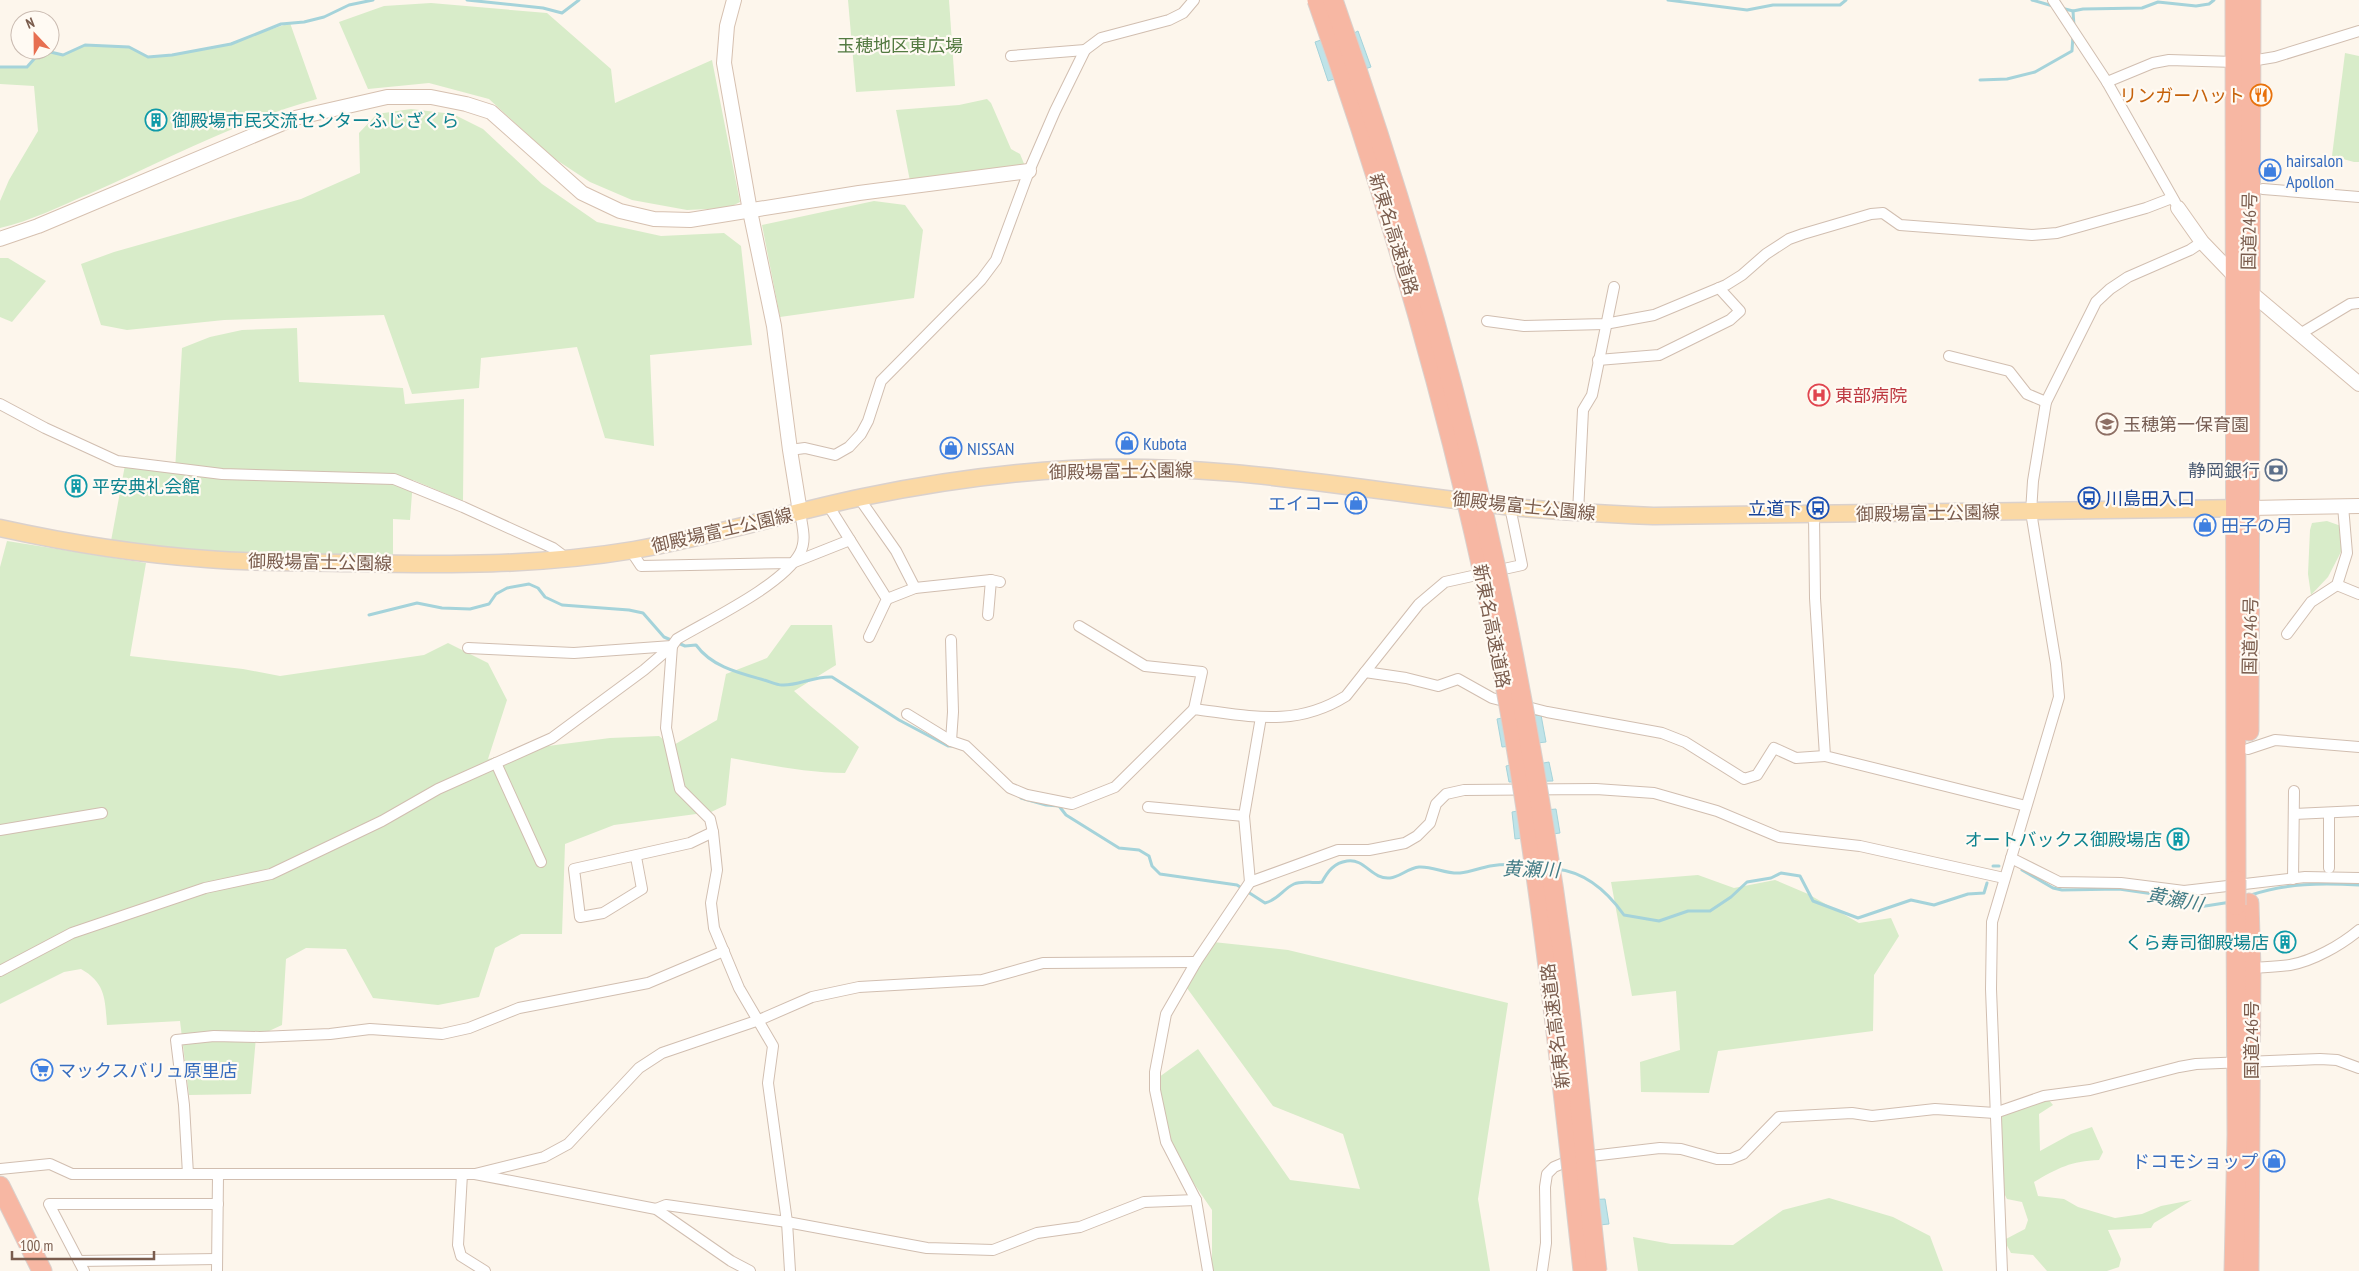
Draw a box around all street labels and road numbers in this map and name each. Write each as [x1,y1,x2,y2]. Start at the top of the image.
street label: 新東名高速道路 [1365,170,1423,298]
street label: 国道246号 [2237,192,2261,270]
street label: 御殿場富士公園線 [1049,458,1193,484]
street label: 御殿場富士公園線 [1451,487,1597,525]
street label: 御殿場富士公園線 [1856,500,2000,526]
street label: 御殿場富士公園線 [649,503,795,557]
street label: 御殿場富士公園線 [248,549,392,575]
street label: 新東名高速道路 [1469,562,1515,690]
street label: 国道246号 [2238,597,2262,675]
street label: 新東名高速道路 [1536,962,1574,1090]
street label: 国道246号 [2240,1001,2263,1079]

